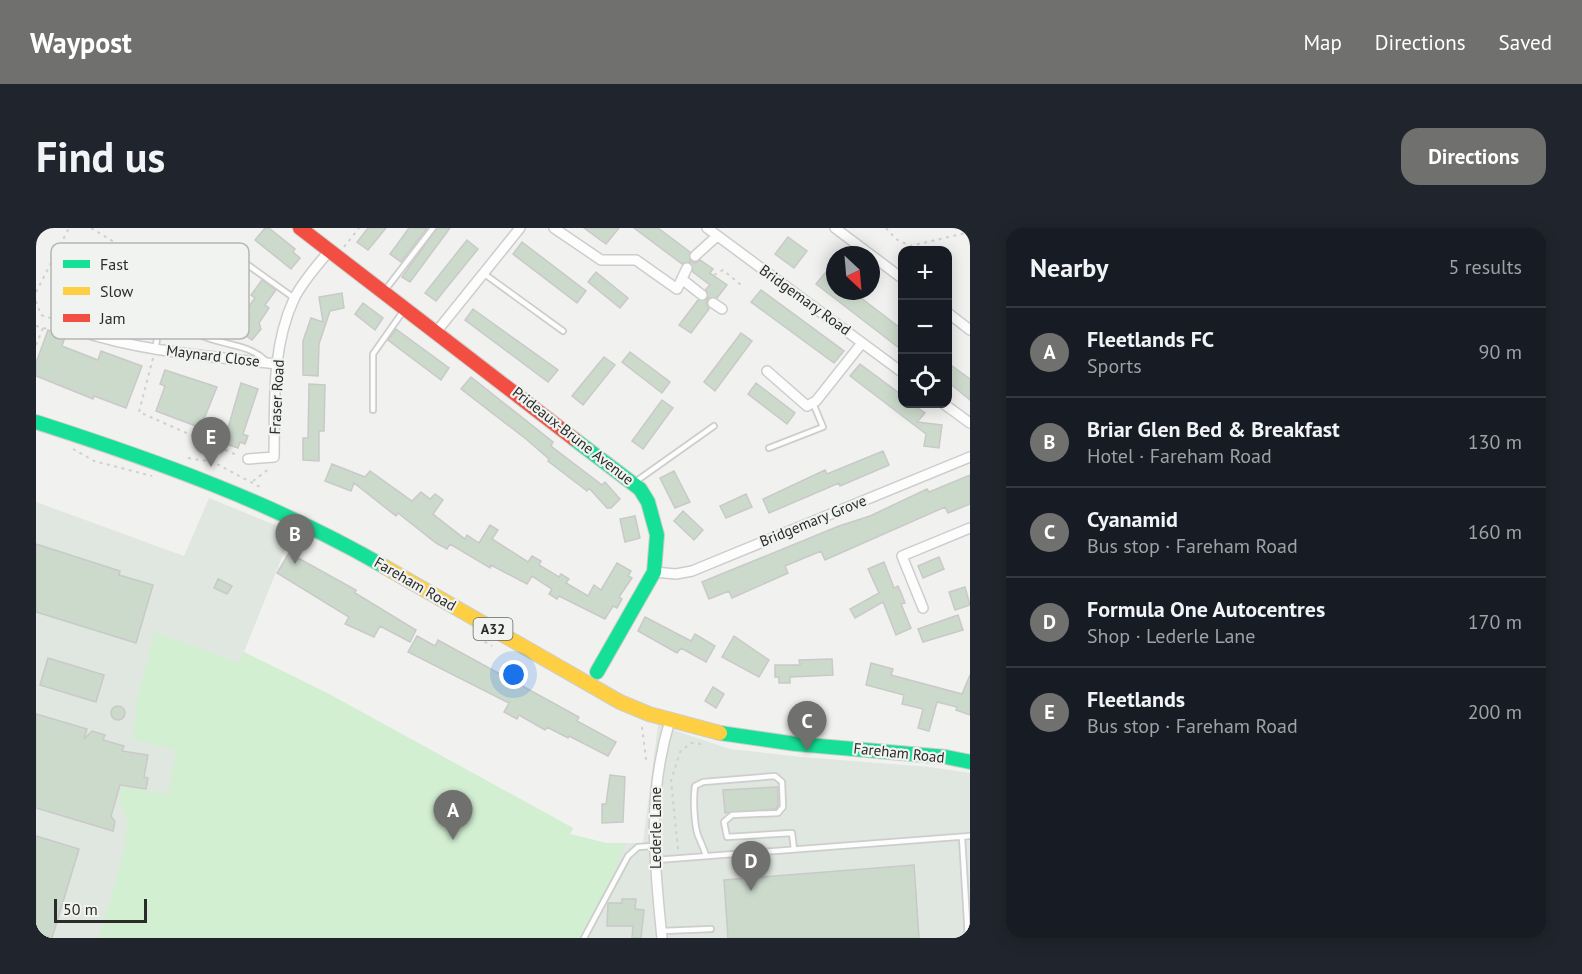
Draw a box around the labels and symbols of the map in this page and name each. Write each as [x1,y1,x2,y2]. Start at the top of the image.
legend [51,243,249,339]
north arrow [826,246,880,300]
text: Fast [100,254,129,274]
street label: Bridgemary Road [756,260,855,339]
text: Slow [100,281,134,301]
text: Jam [99,308,126,328]
street label: Maynard Close [165,340,261,371]
street label: Fraser Road [265,359,288,435]
street label: Prideaux-Brune Avenue [509,382,638,489]
pin: E [192,418,231,467]
street label: Bridgemary Grove [757,490,869,551]
pin: B [276,514,314,564]
street label: Fareham Road [371,552,460,615]
road number: A32 [474,618,512,640]
your location [499,660,528,689]
pin: C [788,702,826,751]
street label: Fareham Road [853,738,946,767]
street label: Lederle Lane [646,787,665,869]
pin: A [434,790,472,840]
pin: D [732,842,770,891]
scale bar [54,896,147,924]

